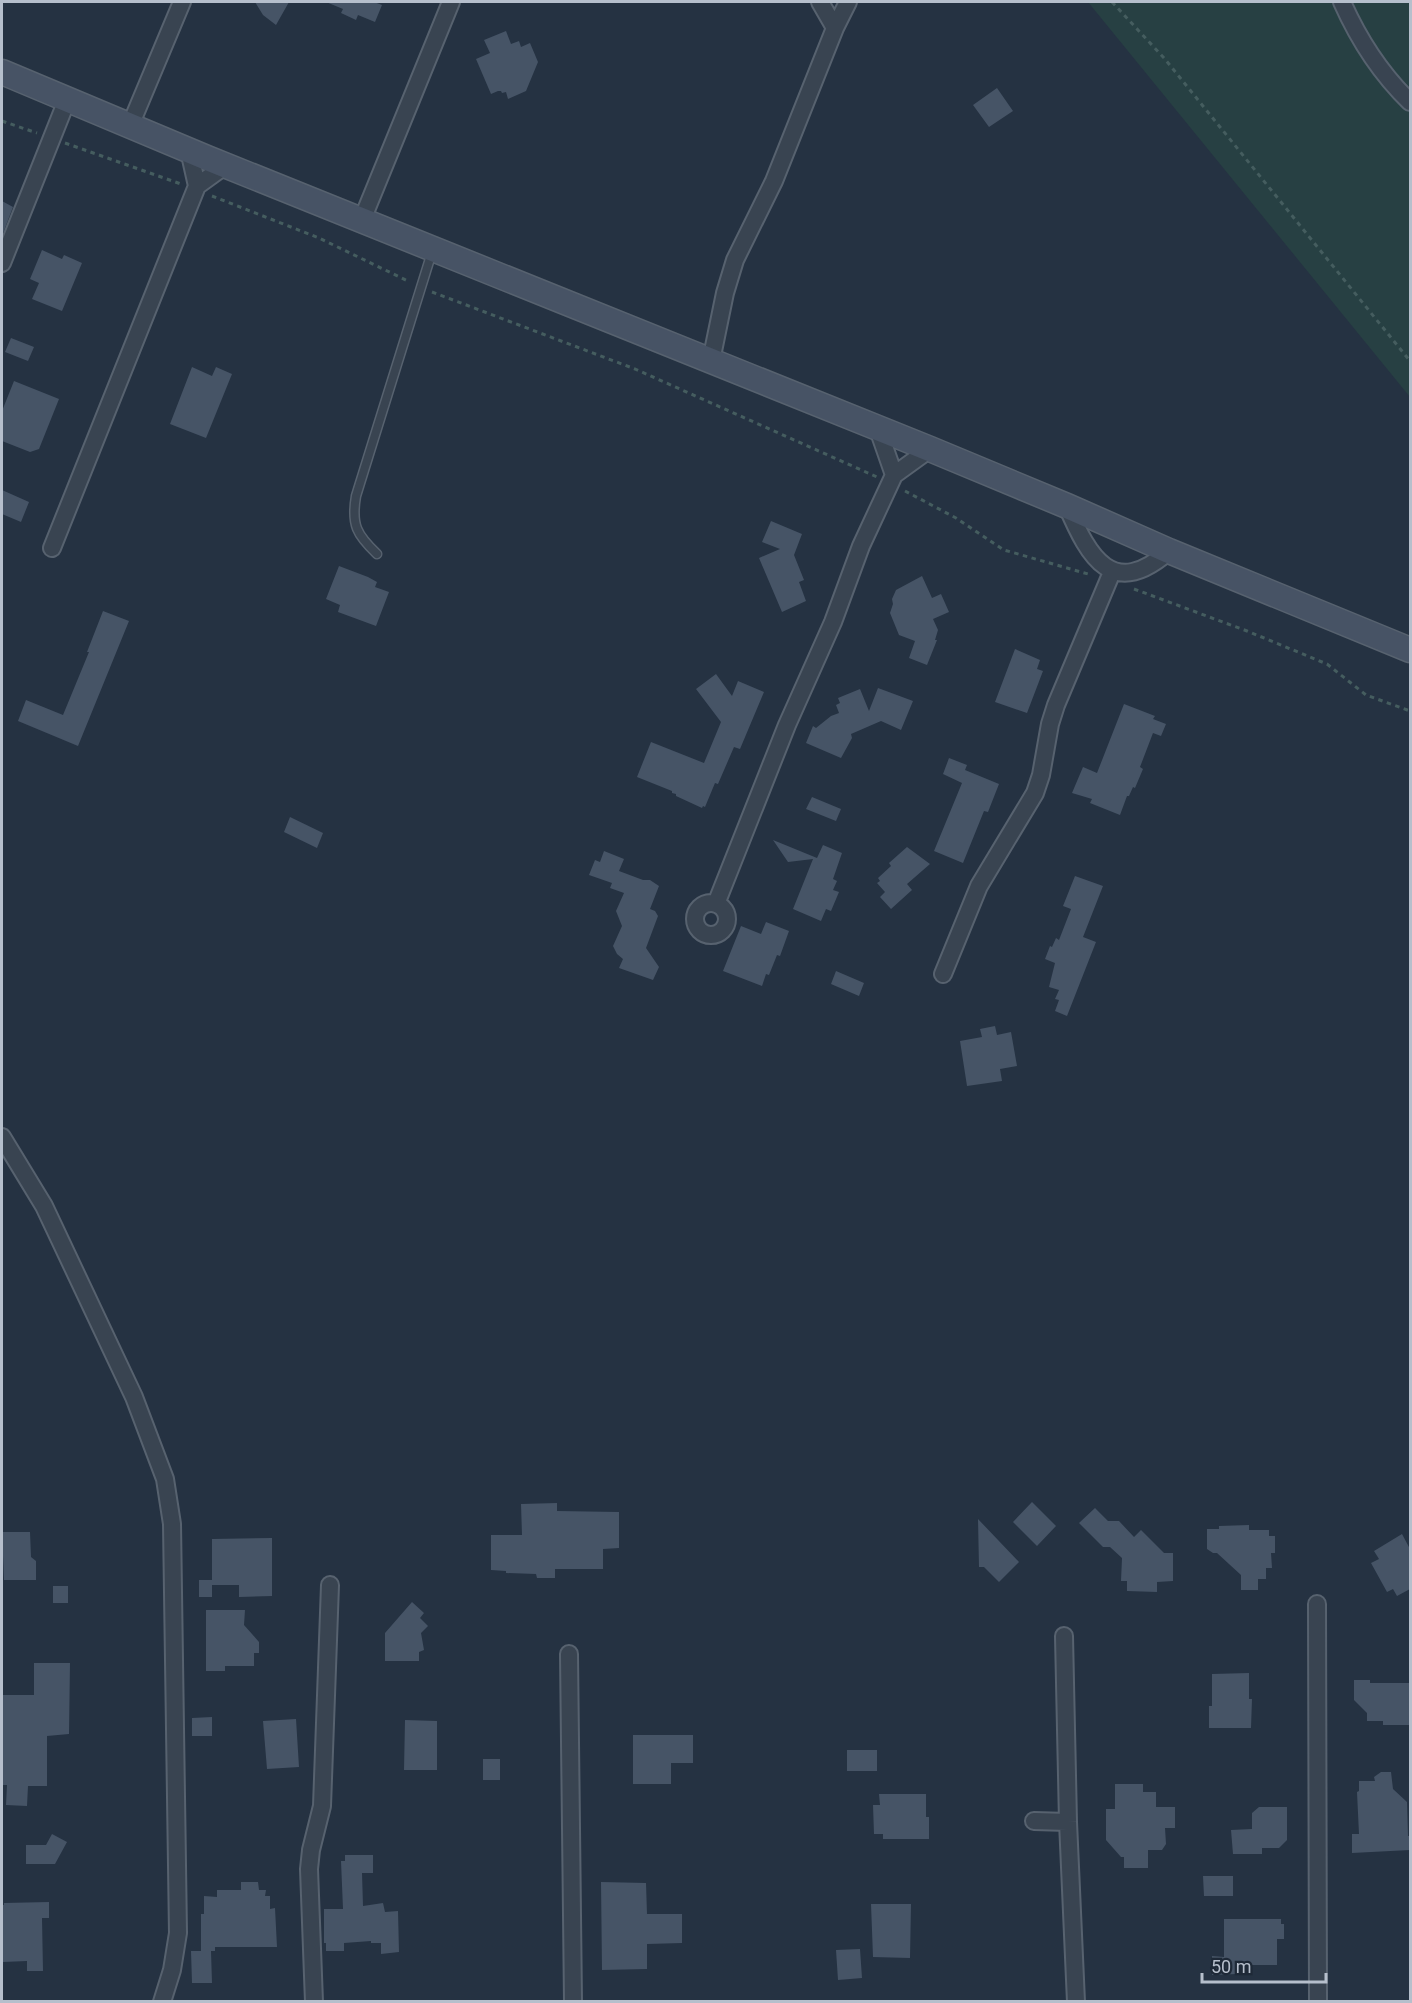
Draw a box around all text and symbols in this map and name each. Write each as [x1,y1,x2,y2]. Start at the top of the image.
scale bar [1202,1946,1326,1984]
text: 50 m [1211,1956,1251,1977]

